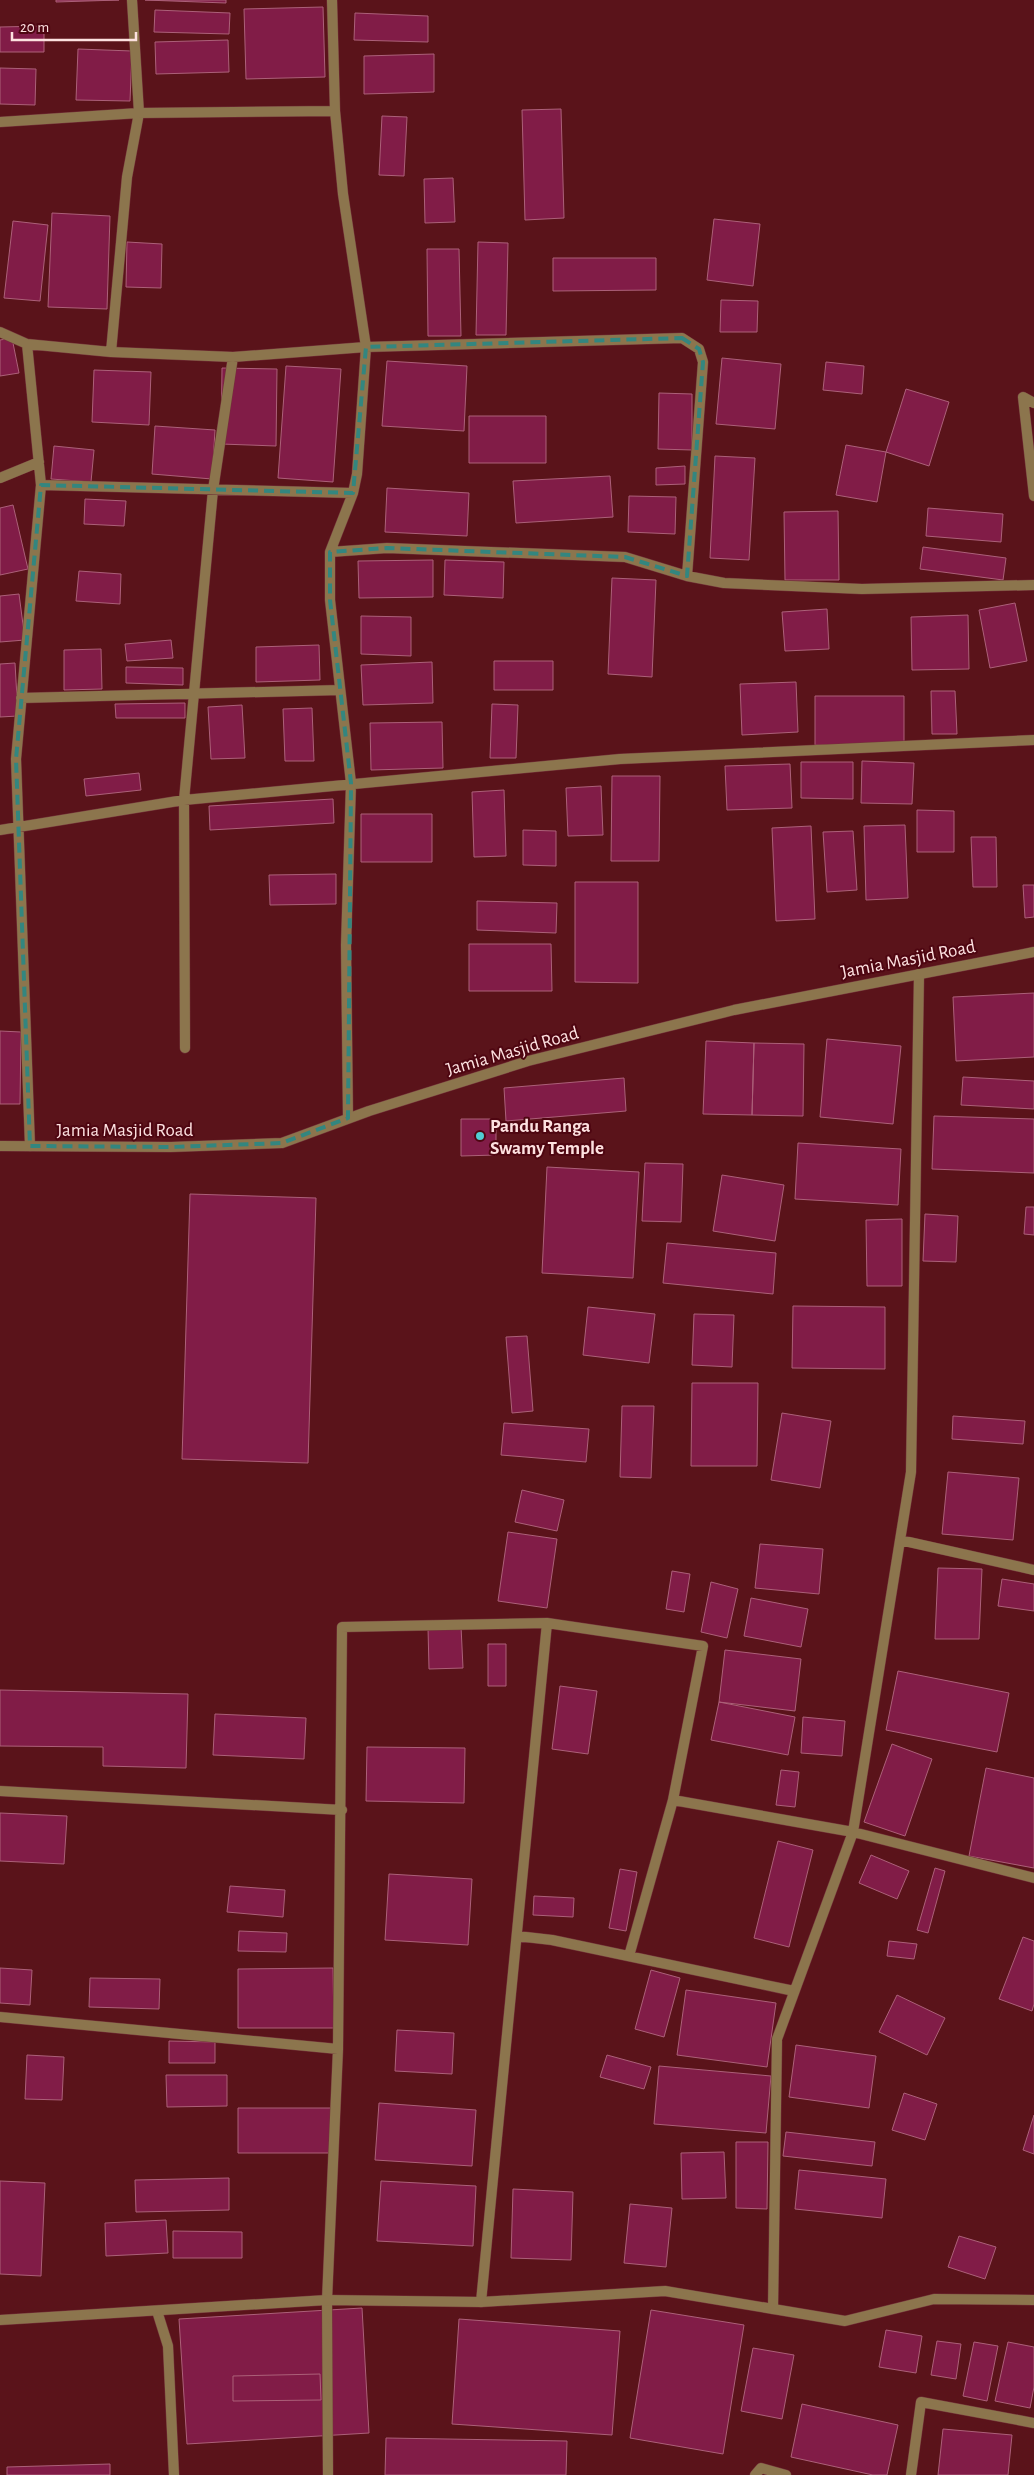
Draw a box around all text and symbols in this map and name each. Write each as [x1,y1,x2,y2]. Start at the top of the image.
scale bar [12,10,136,42]
text: 20 m [20,20,49,35]
street label: Jamia Masjid Road [839,937,977,982]
street label: Jamia Masjid Road [444,1023,581,1079]
place label: Pandu Ranga Swamy Temple [490,1117,604,1158]
street label: Jamia Masjid Road [57,1121,194,1140]
marker: Pandu Ranga Swamy Temple [474,1130,486,1142]

